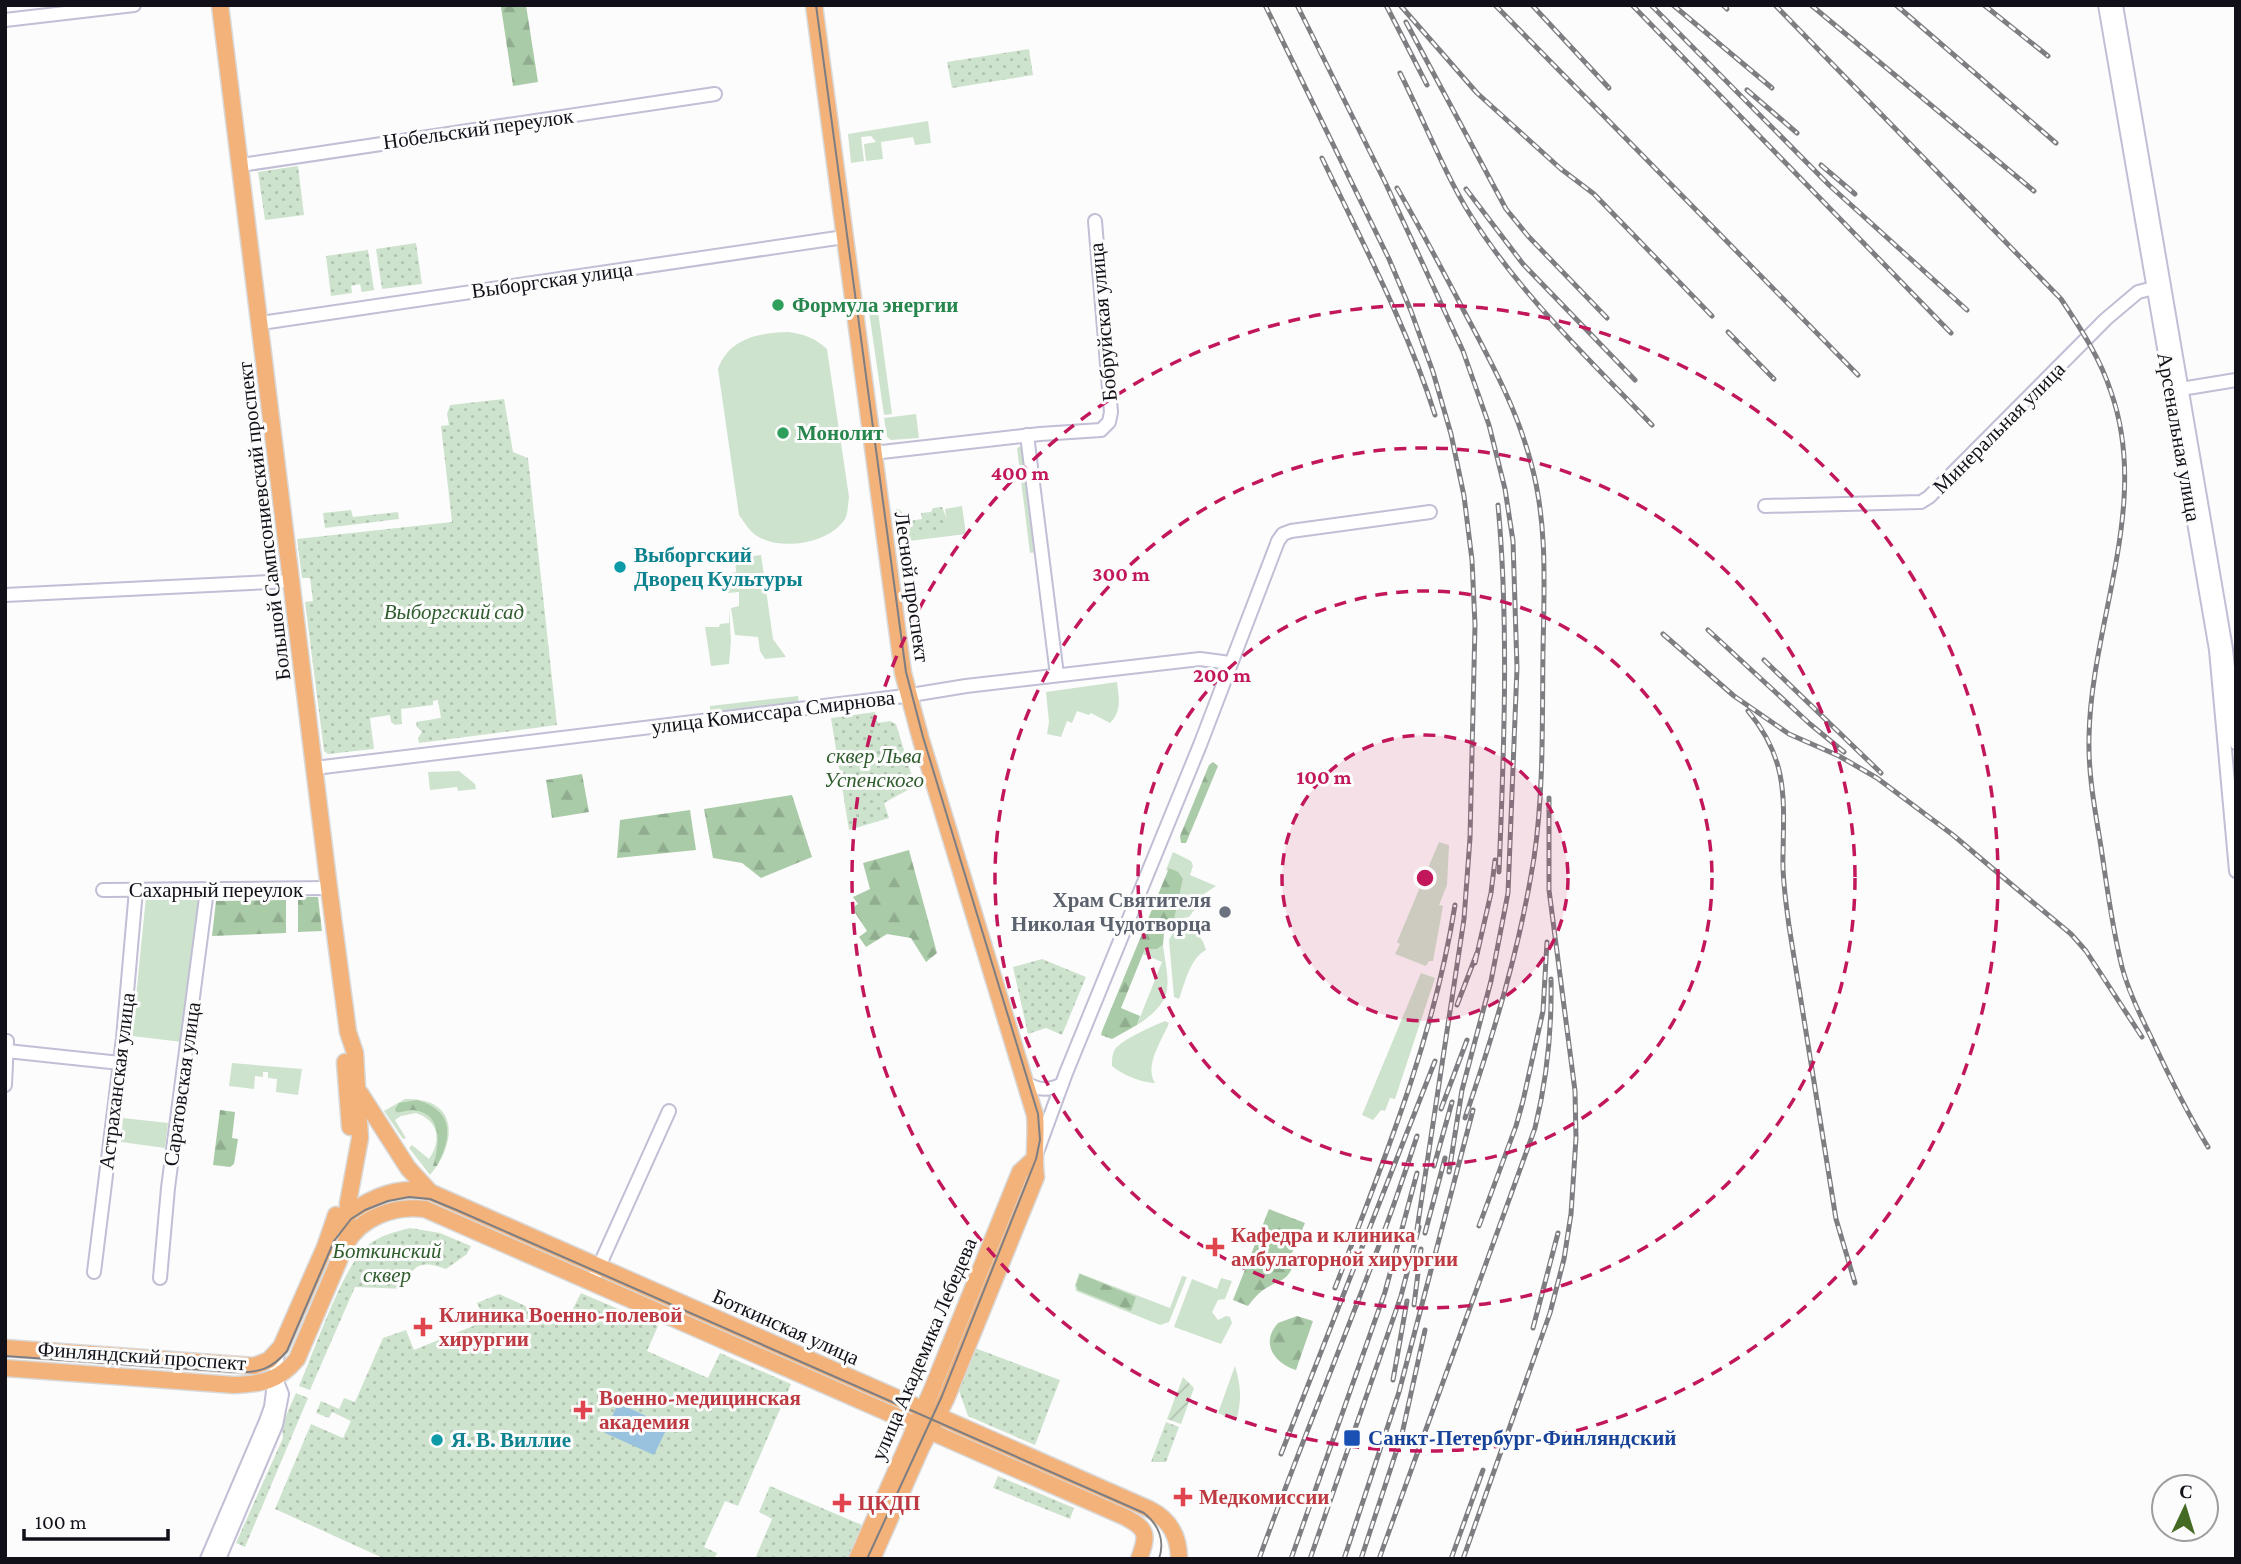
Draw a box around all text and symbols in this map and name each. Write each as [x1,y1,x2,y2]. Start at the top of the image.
street label: Нобельский переулок [381,104,576,154]
street label: Бобруйская улица [1084,241,1122,402]
street label: Выборгская улица [470,257,635,303]
place label: Формула энергии [792,293,958,317]
marker: Формула энергии [770,297,786,313]
street label: Арсенальная улица [2152,351,2206,524]
street label: Минеральная улица [1928,357,2070,499]
street label: Большой Сампсониевский проспект [233,360,295,682]
place label: Монолит [797,421,884,445]
marker: Монолит [775,425,791,441]
text: 400 m [991,461,1050,485]
street label: Лесной проспект [890,510,934,664]
place label: Выборгский Дворец Культуры [634,543,803,591]
marker: Выборгский Дворец Культуры [612,559,628,575]
text: 300 m [1092,562,1150,586]
park label: Выборгский сад [384,600,524,624]
text: 200 m [1193,663,1251,687]
street label: улица Комиссара Смирнова [650,685,897,739]
park label: сквер Льва Успенского [824,744,924,792]
text: 100 m [1296,765,1352,789]
centre of rings [1413,866,1437,890]
street label: Сахарный переулок [129,878,304,902]
place label: Храм Святителя Николая Чудотворца [1011,888,1211,936]
marker: Храм Святителя Николая Чудотворца [1217,904,1233,920]
street label: Астраханская улица [94,991,140,1171]
street label: Саратовская улица [159,1000,206,1168]
place label: Кафедра и клиника амбулаторной хирургии [1231,1223,1458,1271]
street label: улица Академика Лебедева [866,1233,982,1464]
marker: Кафедра и клиника амбулаторной хирургии [1205,1237,1225,1257]
park label: Боткинский сквер [332,1239,442,1287]
street label: Боткинская улица [709,1284,864,1370]
place label: Клиника Военно-полевой хирургии [439,1303,682,1351]
marker: Клиника Военно-полевой хирургии [413,1317,433,1337]
street label: Финляндский проспект [37,1337,247,1375]
place label: Военно-медицинская академия [599,1386,801,1434]
marker: Военно-медицинская академия [573,1400,593,1420]
place label: Санкт-Петербург-Финляндский [1368,1426,1676,1450]
place label: Я. В. Виллие [451,1428,571,1452]
marker: Санкт-Петербург-Финляндский [1342,1428,1362,1448]
marker: Я. В. Виллие [429,1432,445,1448]
north arrow [2150,1473,2220,1543]
text: С [2179,1481,2194,1502]
place label: Медкомиссии [1199,1485,1329,1509]
marker: Медкомиссии [1173,1487,1193,1507]
place label: ЦКДП [858,1491,920,1515]
marker: ЦКДП [832,1493,852,1513]
scale bar [24,1498,168,1542]
text: 100 m [35,1510,87,1534]

